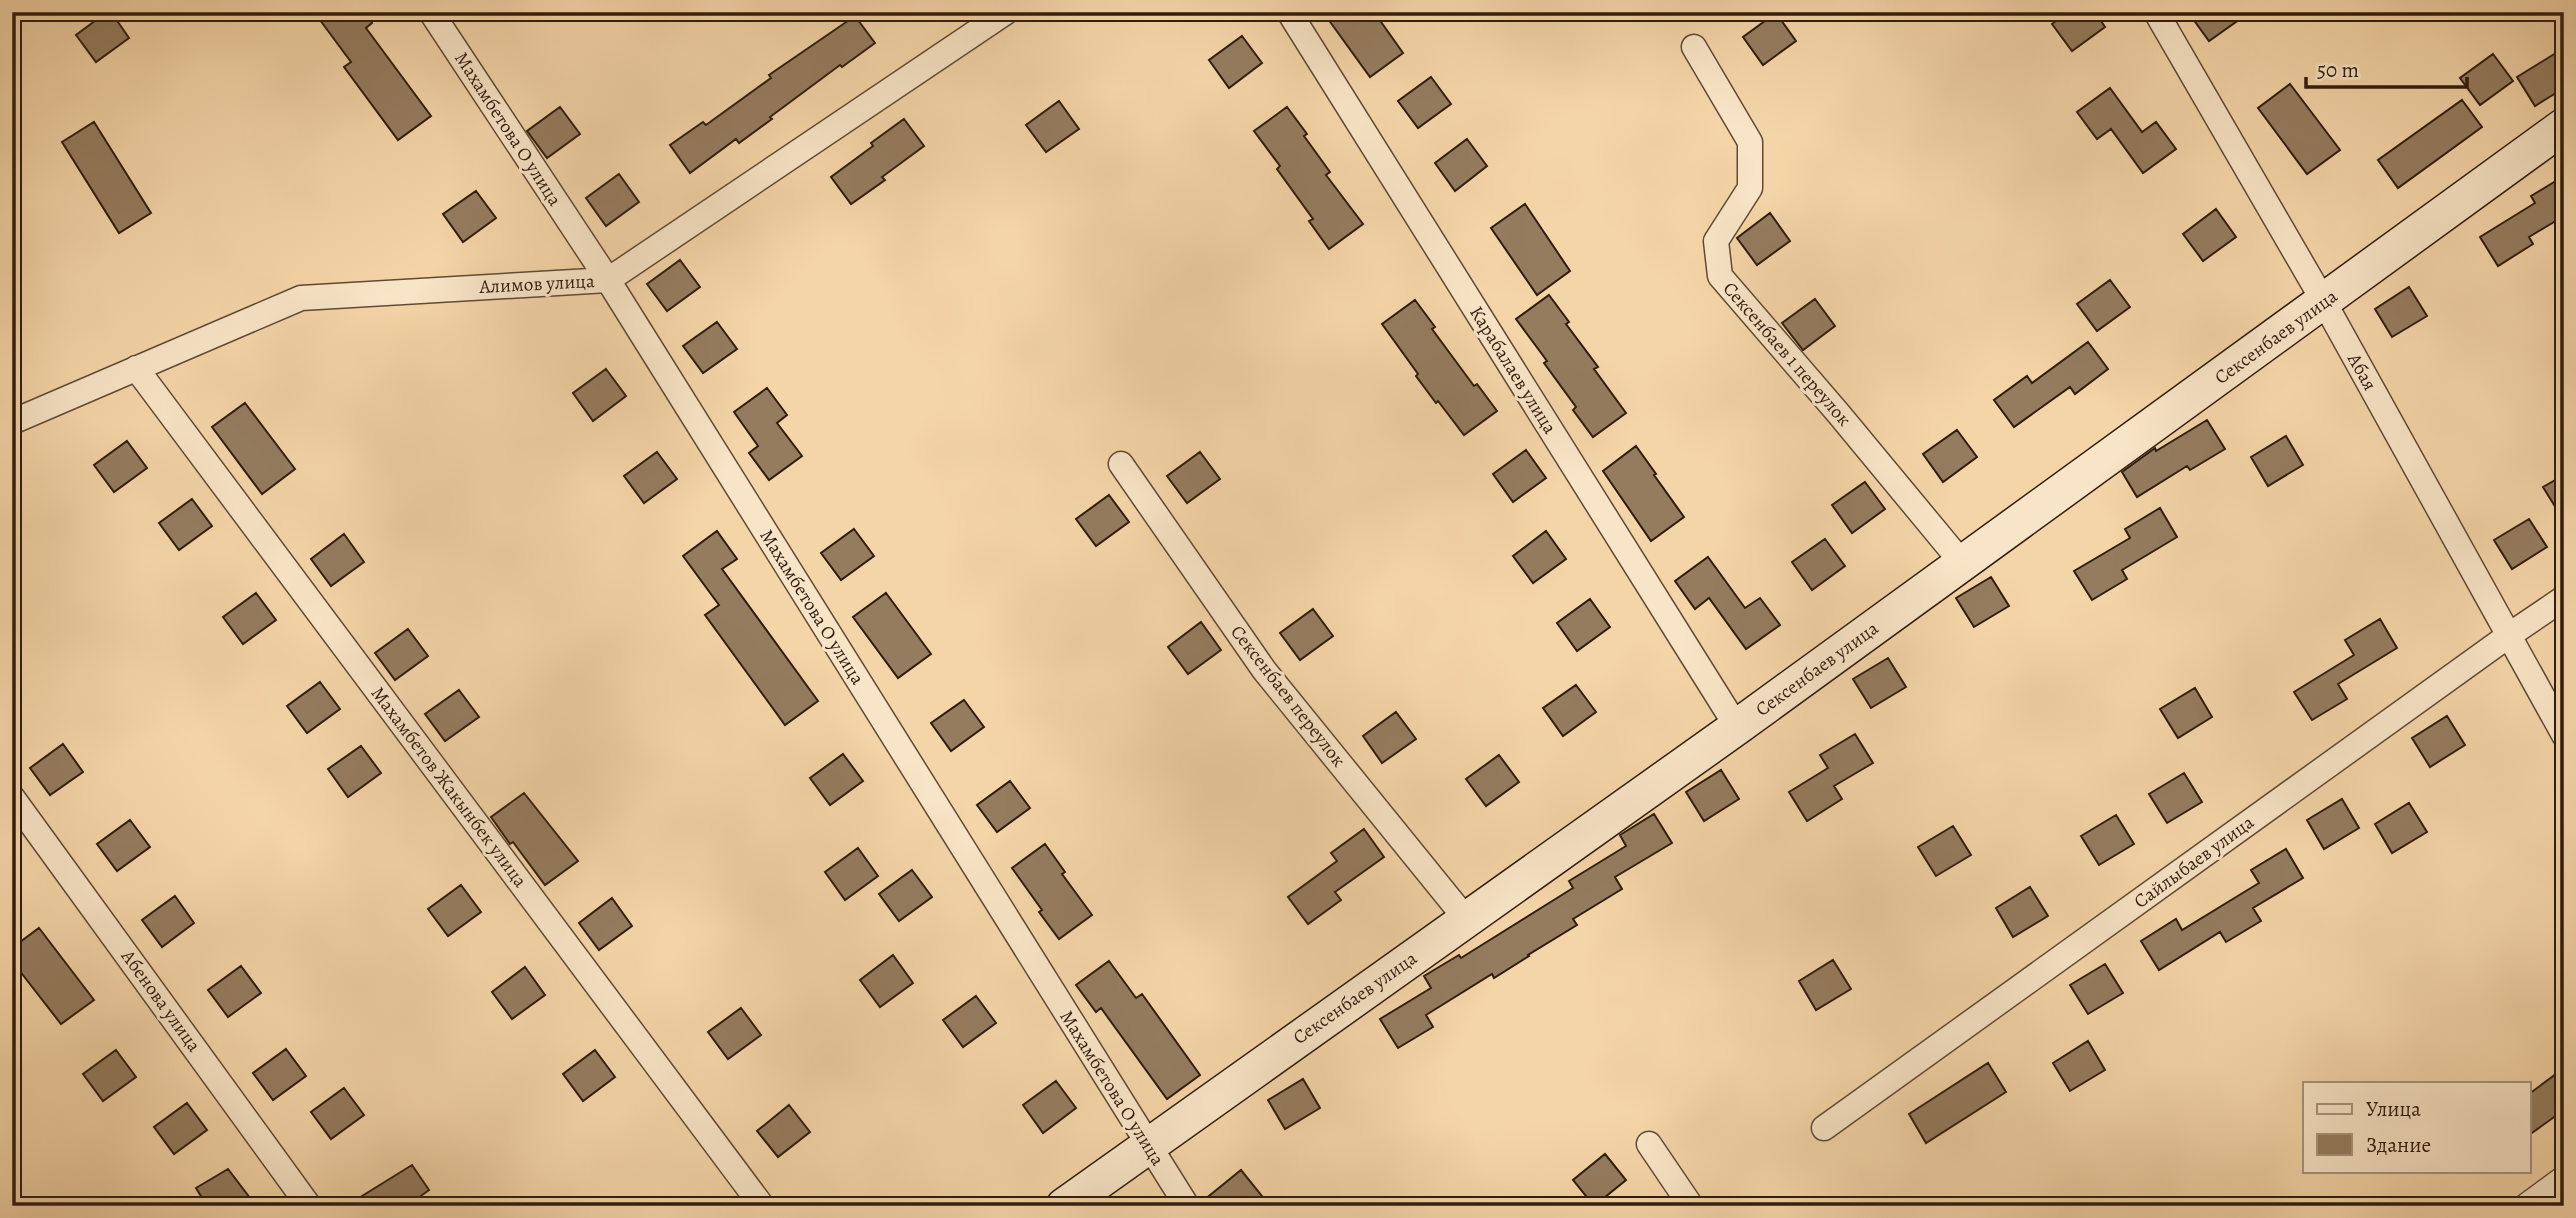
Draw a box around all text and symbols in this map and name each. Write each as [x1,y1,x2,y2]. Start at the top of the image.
scale bar [2306,46,2468,90]
street label: Махамбетова О улица [448,47,568,211]
text: 50 m [2317,56,2359,84]
street label: Алимов улица [478,268,595,300]
street label: Сексенбаев 1 переулок [1717,276,1857,432]
street label: Сексенбаев улица [2209,283,2343,390]
street label: Карабалаев улица [1463,301,1563,439]
street label: Абая [2341,348,2383,395]
street label: Махамбетова О улица [754,524,871,690]
street label: Сексенбаев улица [1750,615,1884,722]
street label: Сексенбаев переулок [1224,620,1352,772]
street label: Махамбетов Жакынбек улица [365,681,533,893]
street label: Сайлыбаев улица [2129,809,2260,914]
street label: Абенова улица [115,944,207,1057]
street label: Сексенбаев улица [1288,945,1422,1051]
street label: Махамбетова О улица [1054,1005,1171,1171]
legend [2303,1082,2530,1172]
text: Улица [2366,1095,2421,1123]
text: Здание [2366,1131,2431,1159]

